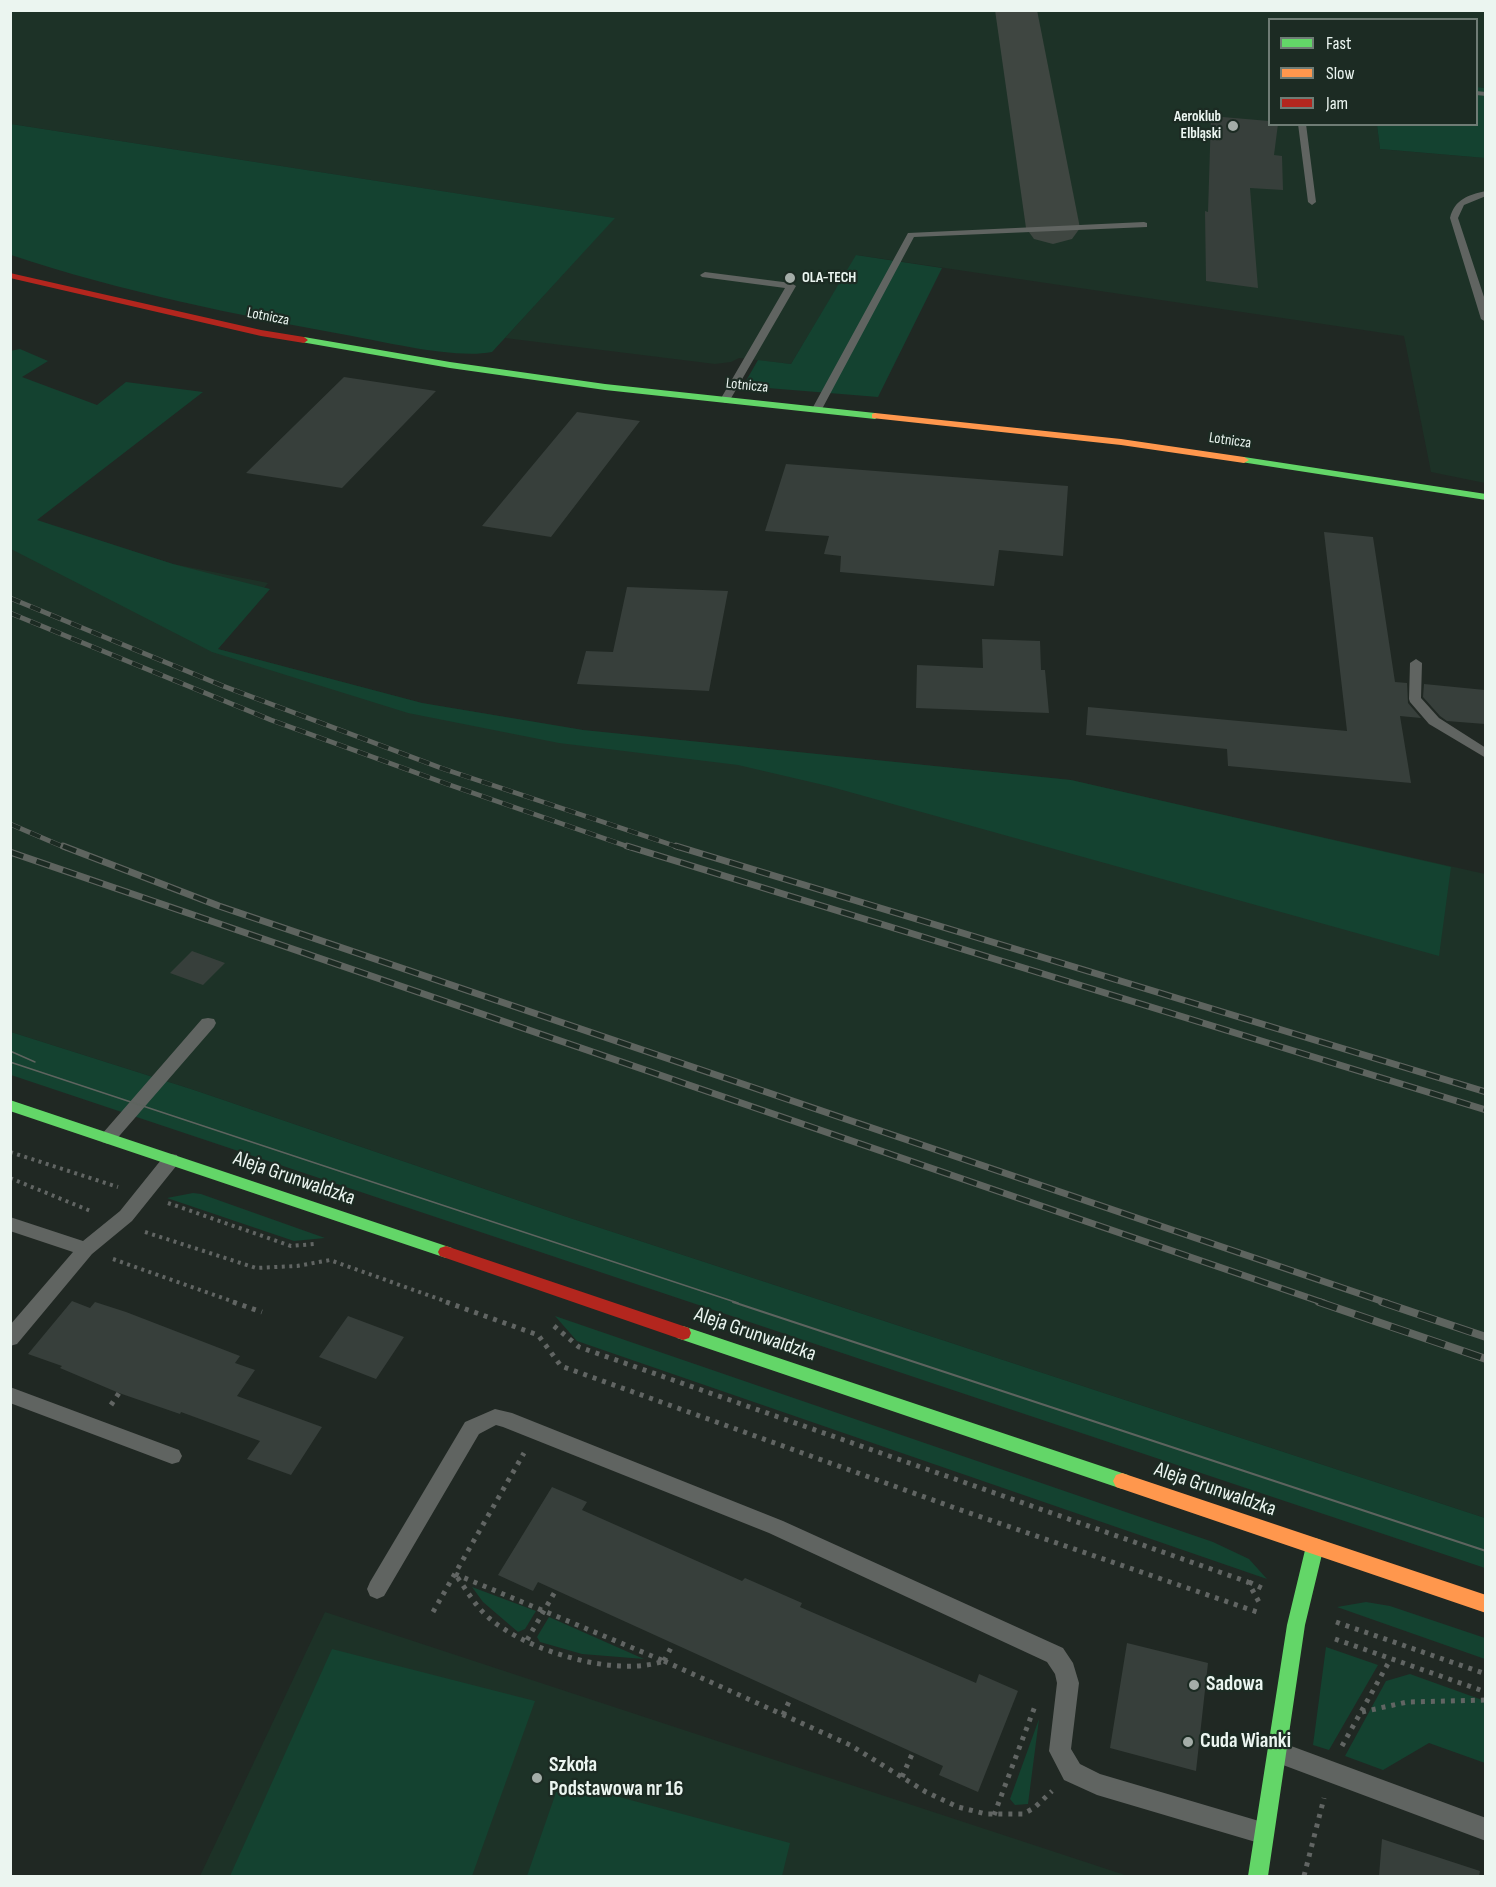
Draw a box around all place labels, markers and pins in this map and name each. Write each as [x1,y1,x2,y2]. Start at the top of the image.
place label: Aeroklub Elbląski [1174,108,1221,143]
marker: Aeroklub Elbląski [1226,119,1240,133]
place label: OLA-TECH [802,269,856,287]
marker: OLA-TECH [783,271,797,285]
place label: Sadowa [1206,1672,1263,1698]
marker: Sadowa [1187,1678,1201,1692]
place label: Cuda Wianki [1200,1729,1291,1755]
marker: Cuda Wianki [1181,1735,1195,1749]
place label: Szkoła Podstawowa nr 16 [549,1753,683,1803]
marker: Szkoła Podstawowa nr 16 [530,1771,544,1785]

